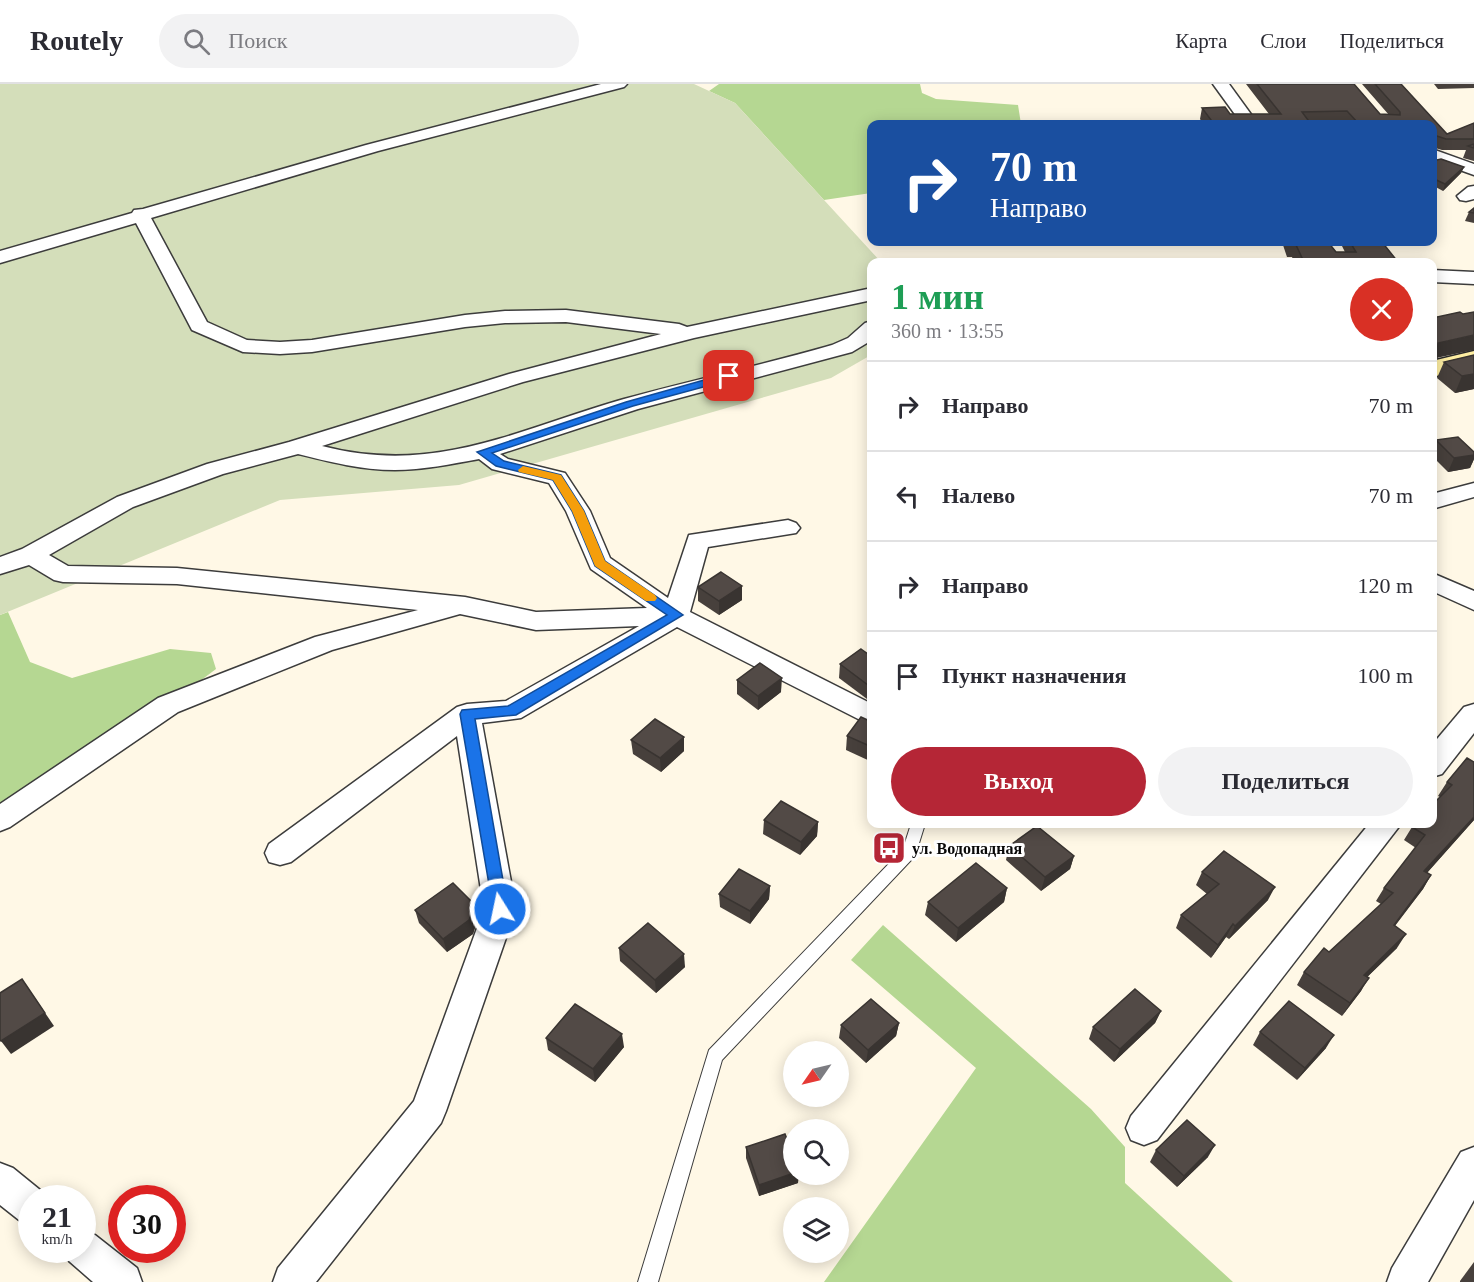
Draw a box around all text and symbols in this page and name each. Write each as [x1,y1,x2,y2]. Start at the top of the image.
search box [159,14,579,68]
text: Routely [30,25,123,56]
icon: search [180,25,213,58]
text: Поиск [228,28,287,53]
text: Карта [1175,29,1227,53]
text: Слои [1260,29,1306,53]
text: Поделиться [1339,29,1444,53]
icon: right [891,144,969,222]
text: 70 m [990,144,1078,190]
text: Направо [990,193,1087,223]
text: 1 мин [891,277,984,317]
button: close [1350,278,1413,341]
text: 360 m · 13:55 [891,320,1004,342]
pin [703,350,754,401]
icon: arrive [712,359,745,392]
icon: right [891,390,924,423]
text: Направо [942,393,1028,418]
text: 70 m [1368,393,1413,418]
icon: left [891,480,924,513]
text: Налево [942,483,1015,508]
text: 70 m [1368,483,1413,508]
icon: right [891,570,924,603]
text: Направо [942,573,1028,598]
text: 120 m [1357,573,1413,598]
icon: arrive [891,660,924,693]
text: Пункт назначения [942,663,1127,688]
text: 100 m [1357,663,1413,688]
button: Выход [891,747,1146,816]
button: Поделиться [1158,747,1413,816]
bus stop icon: ул. Водопадная [871,830,907,866]
place label: ул. Водопадная [912,840,1022,858]
position arrow [468,877,532,941]
north arrow [783,1041,849,1107]
map controls [783,1041,849,1263]
button: search [783,1119,849,1185]
speed limit sign: 30 [108,1185,186,1263]
button: layers [783,1197,849,1263]
text: 21 [42,1200,72,1233]
text: km/h [42,1231,72,1247]

